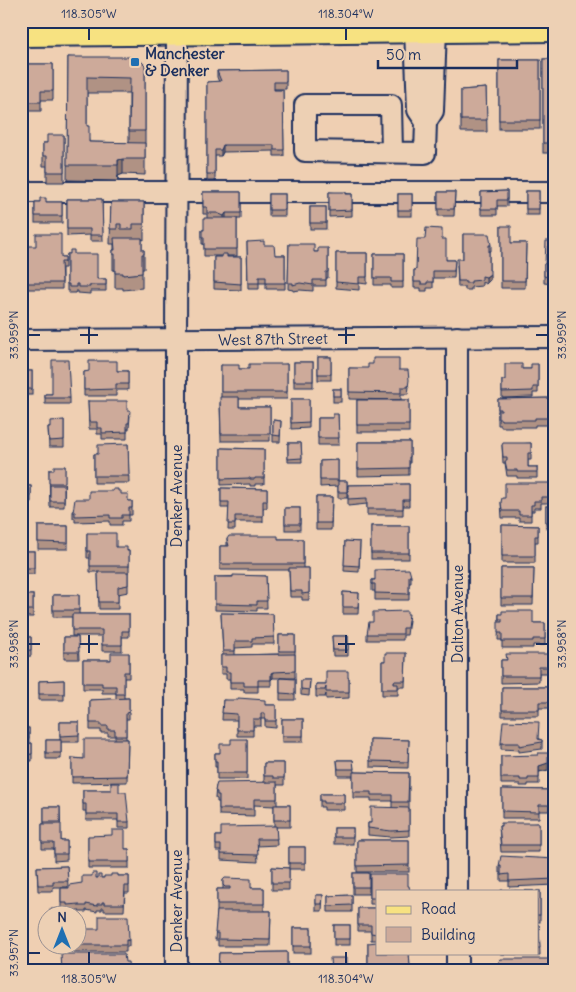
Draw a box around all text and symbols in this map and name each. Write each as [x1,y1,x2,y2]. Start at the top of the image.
text: 118.305°W [61,6,117,21]
text: 118.304°W [318,6,374,21]
scale bar [378,38,517,70]
place label: Manchester & Denker [145,44,225,80]
text: 50 m [386,45,421,64]
marker: Manchester & Denker [129,56,141,68]
text: 33.959°N [6,310,21,360]
text: 33.959°N [554,310,569,360]
street label: West 87th Street [218,329,328,349]
street label: Denker Avenue [167,445,186,548]
street label: Dalton Avenue [448,565,467,663]
text: 33.958°N [6,619,21,669]
text: 33.958°N [554,619,569,669]
street label: Denker Avenue [167,850,186,953]
legend [376,890,538,954]
text: Road [421,899,456,918]
north arrow [38,904,88,954]
text: N [57,908,67,926]
text: Building [421,925,476,944]
text: 33.957°N [6,929,21,977]
text: 118.305°W [61,971,117,986]
text: 118.304°W [318,971,374,986]

